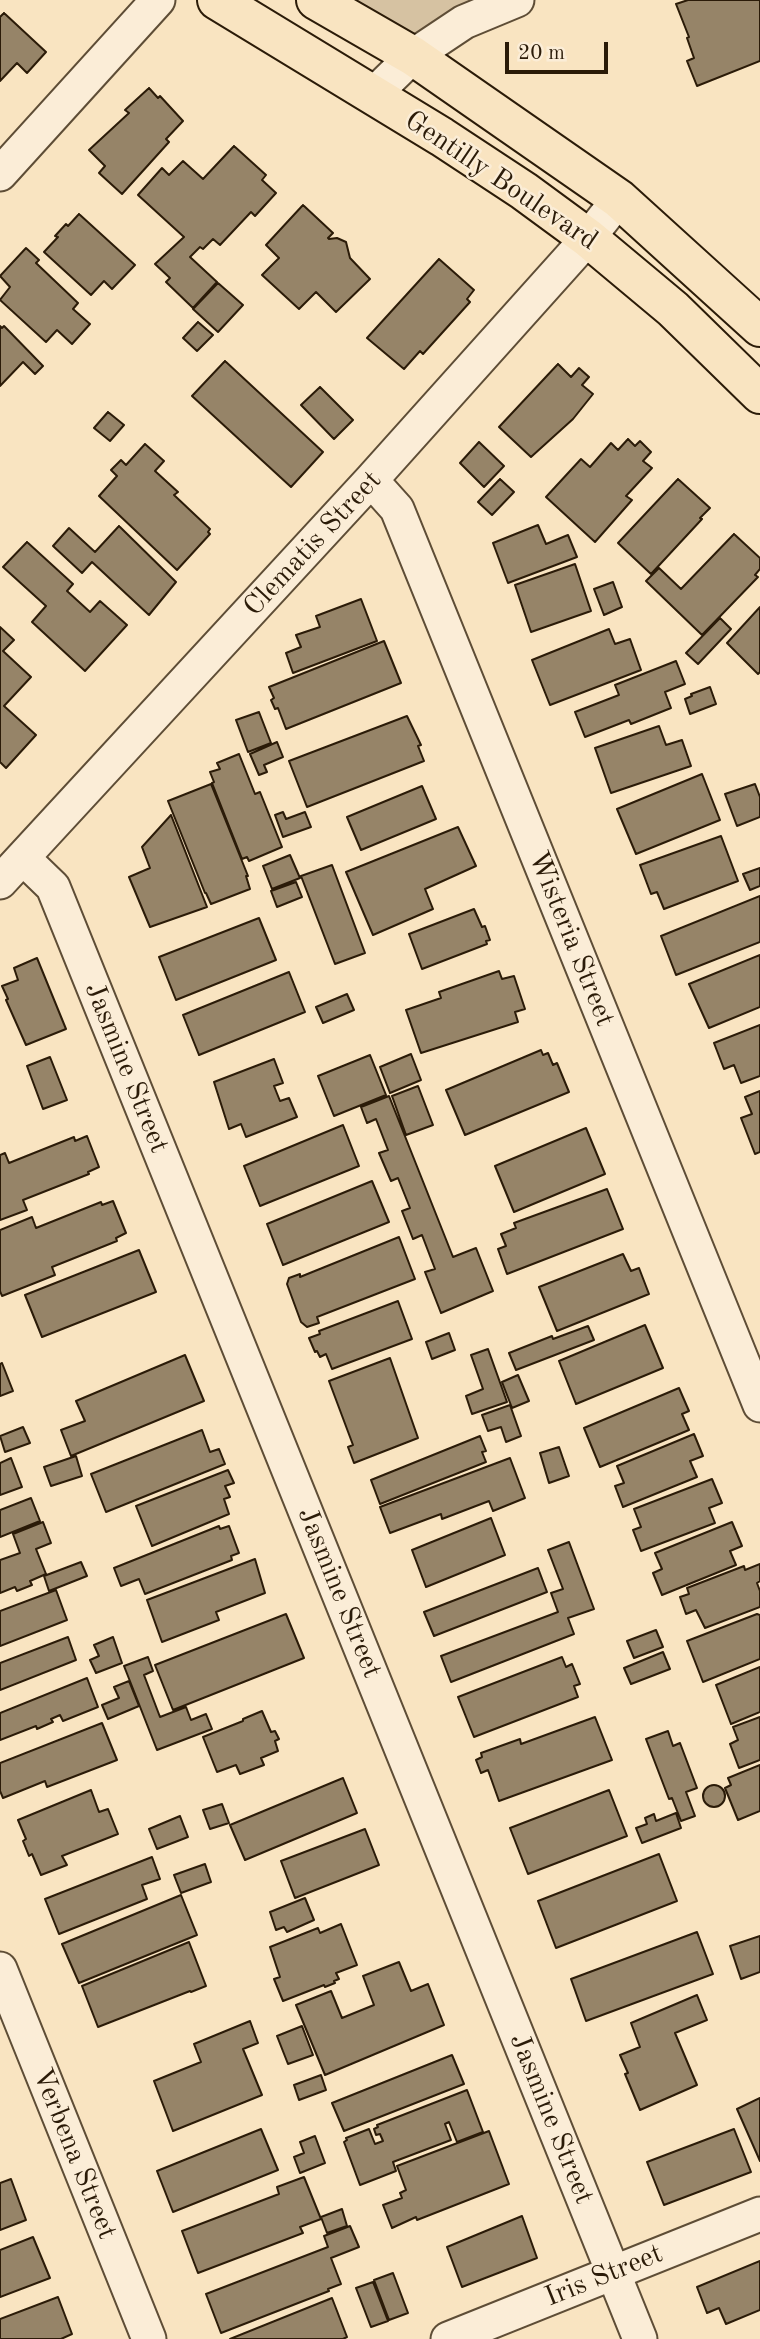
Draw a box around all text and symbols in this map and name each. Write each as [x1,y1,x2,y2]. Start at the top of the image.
scale bar [508,28,611,72]
text: 20 m [518,43,565,64]
street label: Gentilly Boulevard [398,104,604,258]
street label: Clematis Street [237,464,389,624]
street label: Wisteria Street [521,846,621,1032]
street label: Jasmine Street [77,978,175,1158]
street label: Jasmine Street [290,1503,388,1683]
street label: Jasmine Street [502,2029,600,2209]
street label: Verbena Street [24,2064,124,2244]
street label: Iris Street [540,2237,668,2315]

